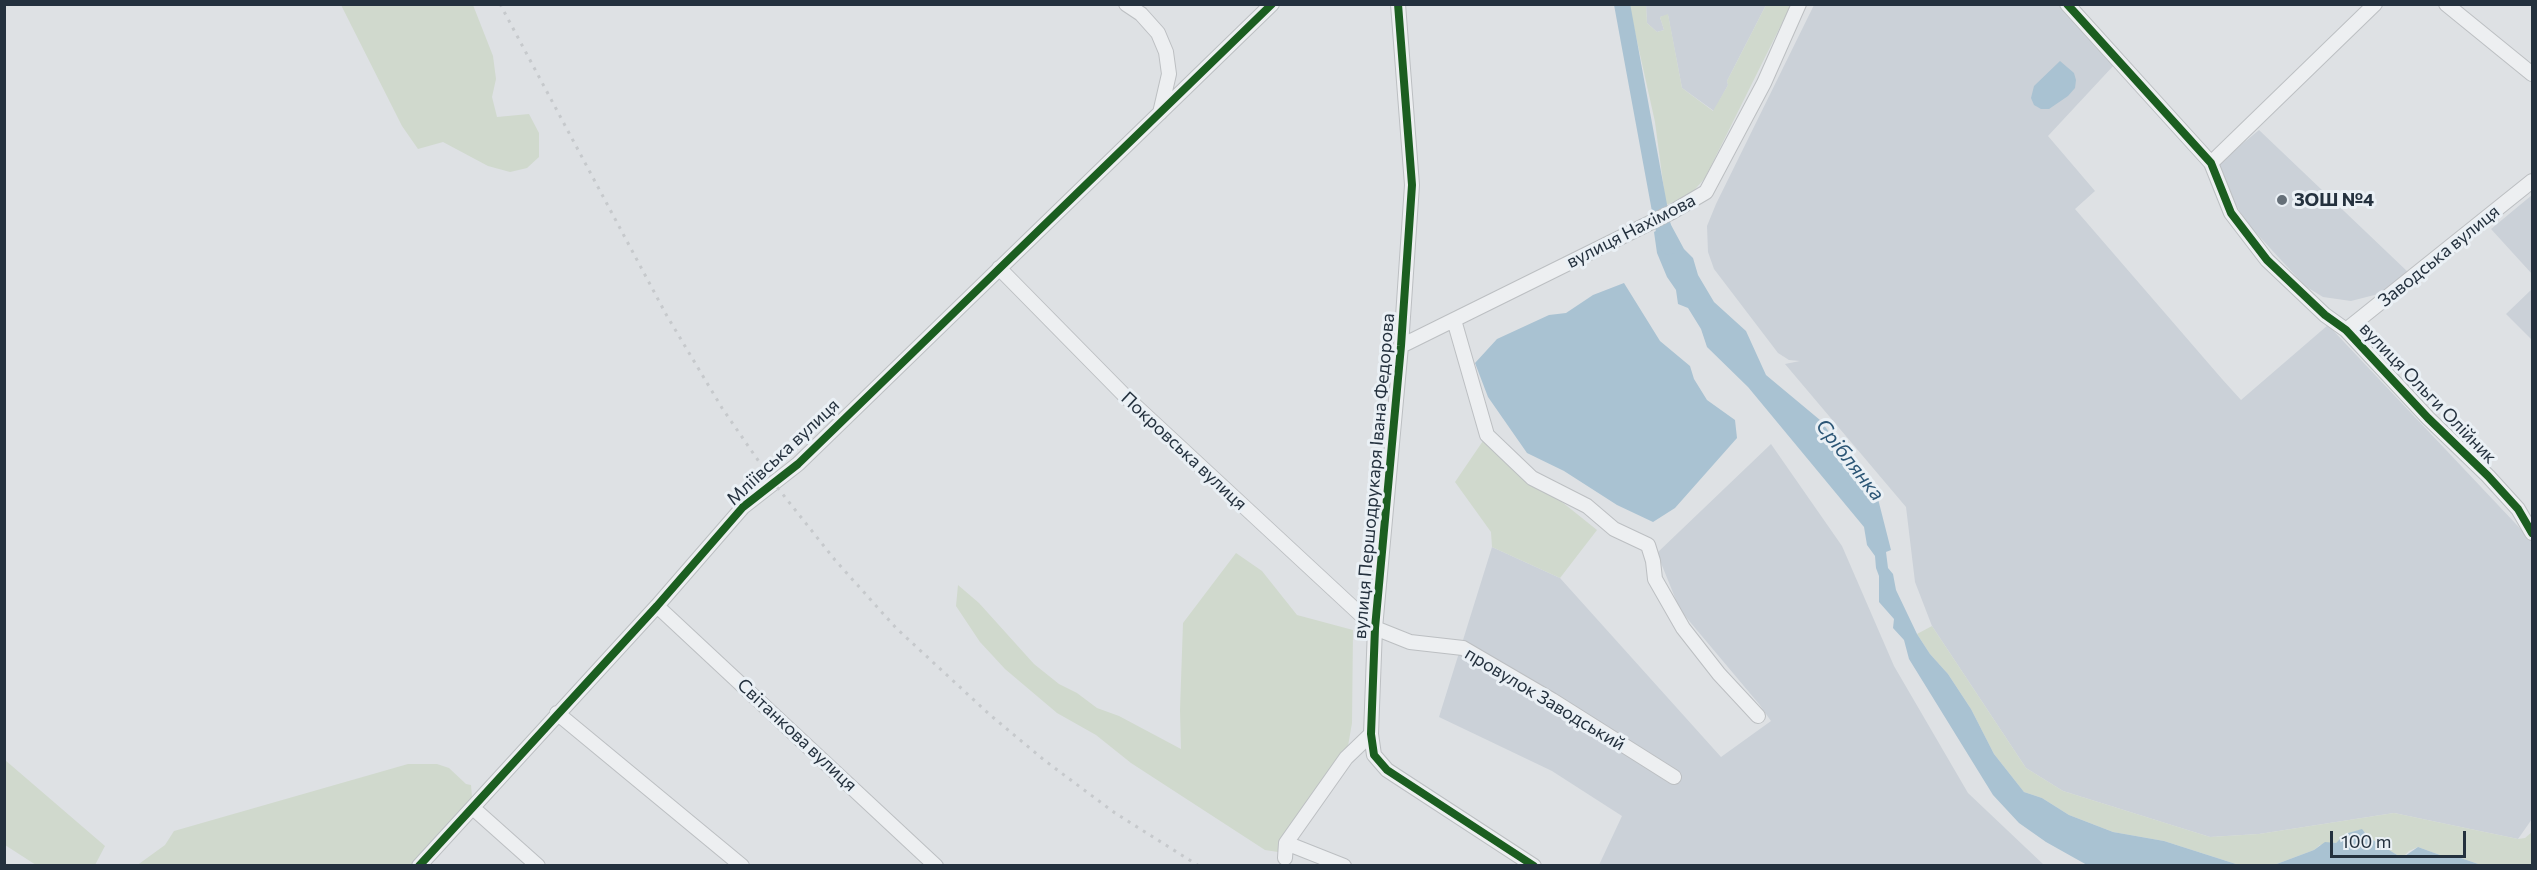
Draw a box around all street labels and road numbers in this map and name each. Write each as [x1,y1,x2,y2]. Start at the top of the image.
street label: вулиця Нахімова [1563,189,1699,273]
street label: Заводська вулиця [2374,200,2504,312]
street label: вулиця Першодрукаря Івана Федорова [1349,312,1399,640]
street label: вулиця Ольги Олійник [2355,318,2501,468]
street label: Покровська вулиця [1117,387,1251,515]
street label: Мліївська вулиця [722,394,844,510]
street label: провулок Заводський [1461,643,1629,755]
street label: Світанкова вулиця [733,674,861,796]

